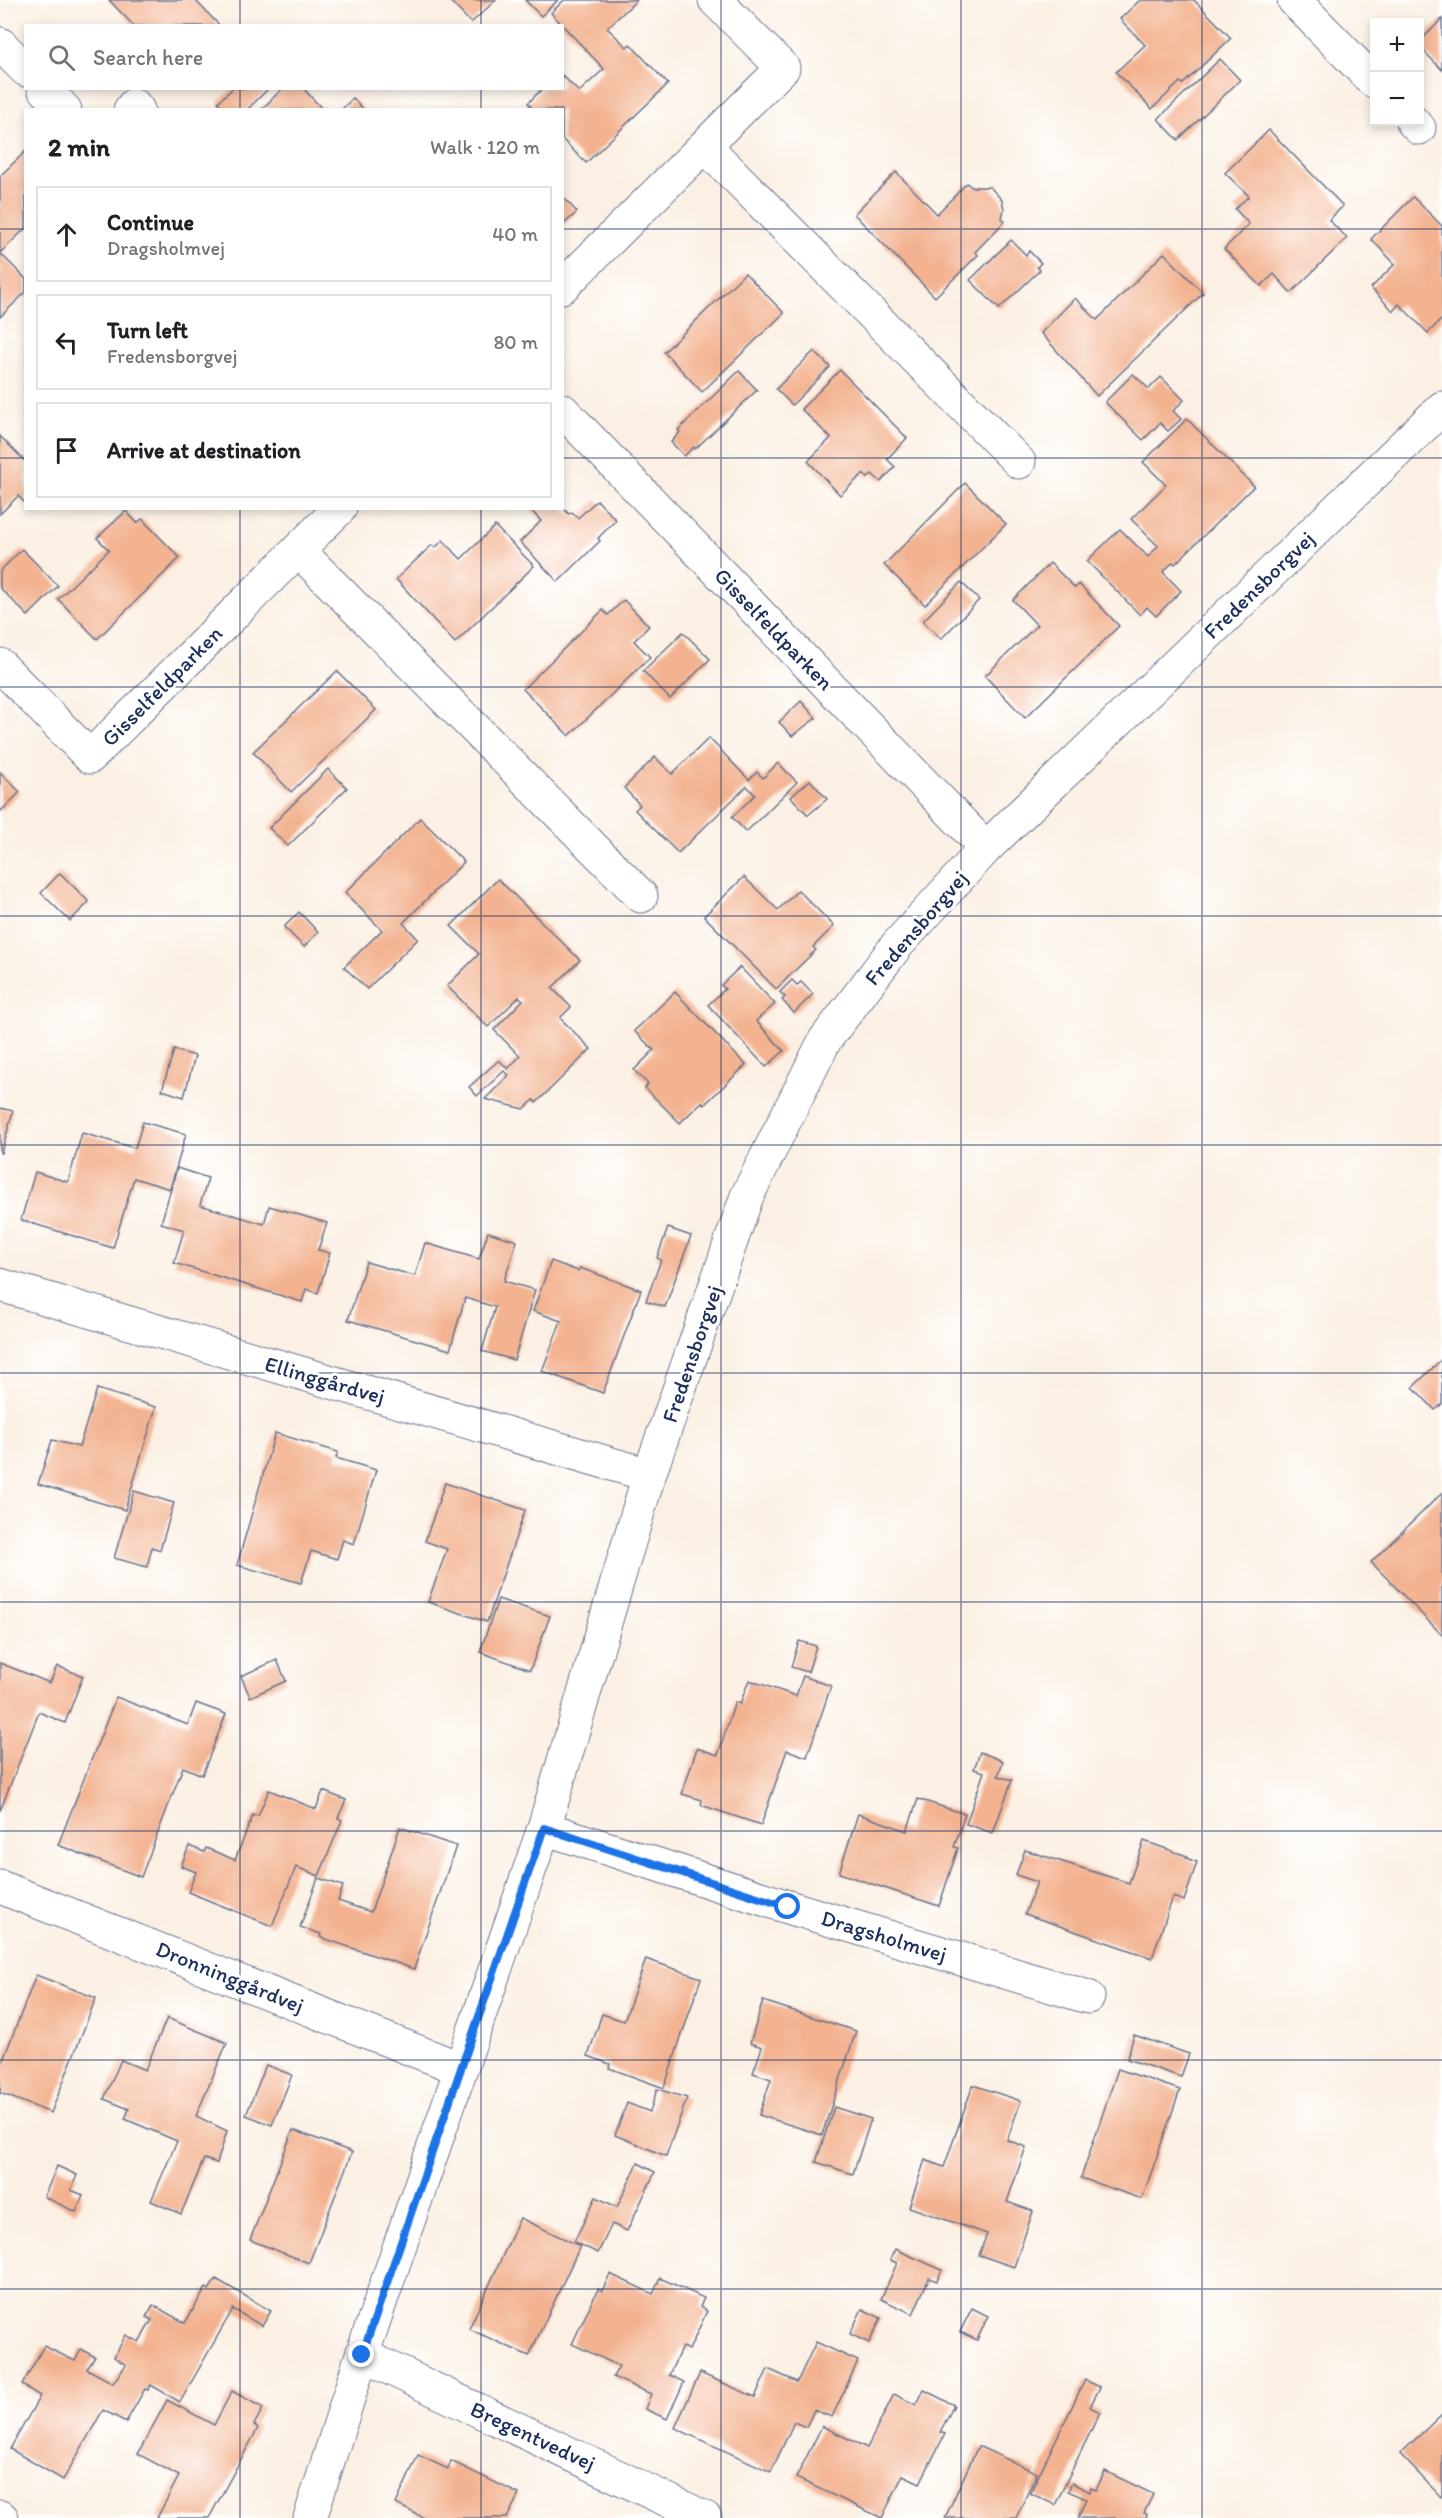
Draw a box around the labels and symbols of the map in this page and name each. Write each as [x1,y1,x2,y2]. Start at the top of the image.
street label: Fredensborgvej [1198,525,1320,645]
street label: Gisselfeldparken [709,562,840,696]
street label: Gisselfeldparken [96,620,228,752]
street label: Fredensborgvej [859,865,973,991]
street label: Fredensborgvej [656,1282,728,1426]
street label: Ellinggårdvej [262,1350,388,1410]
route start [774,1893,800,1919]
street label: Dragsholmvej [818,1904,950,1968]
street label: Dronninggårdvej [152,1935,308,2019]
route end [348,2341,374,2367]
street label: Bregentvedvej [466,2395,600,2477]

